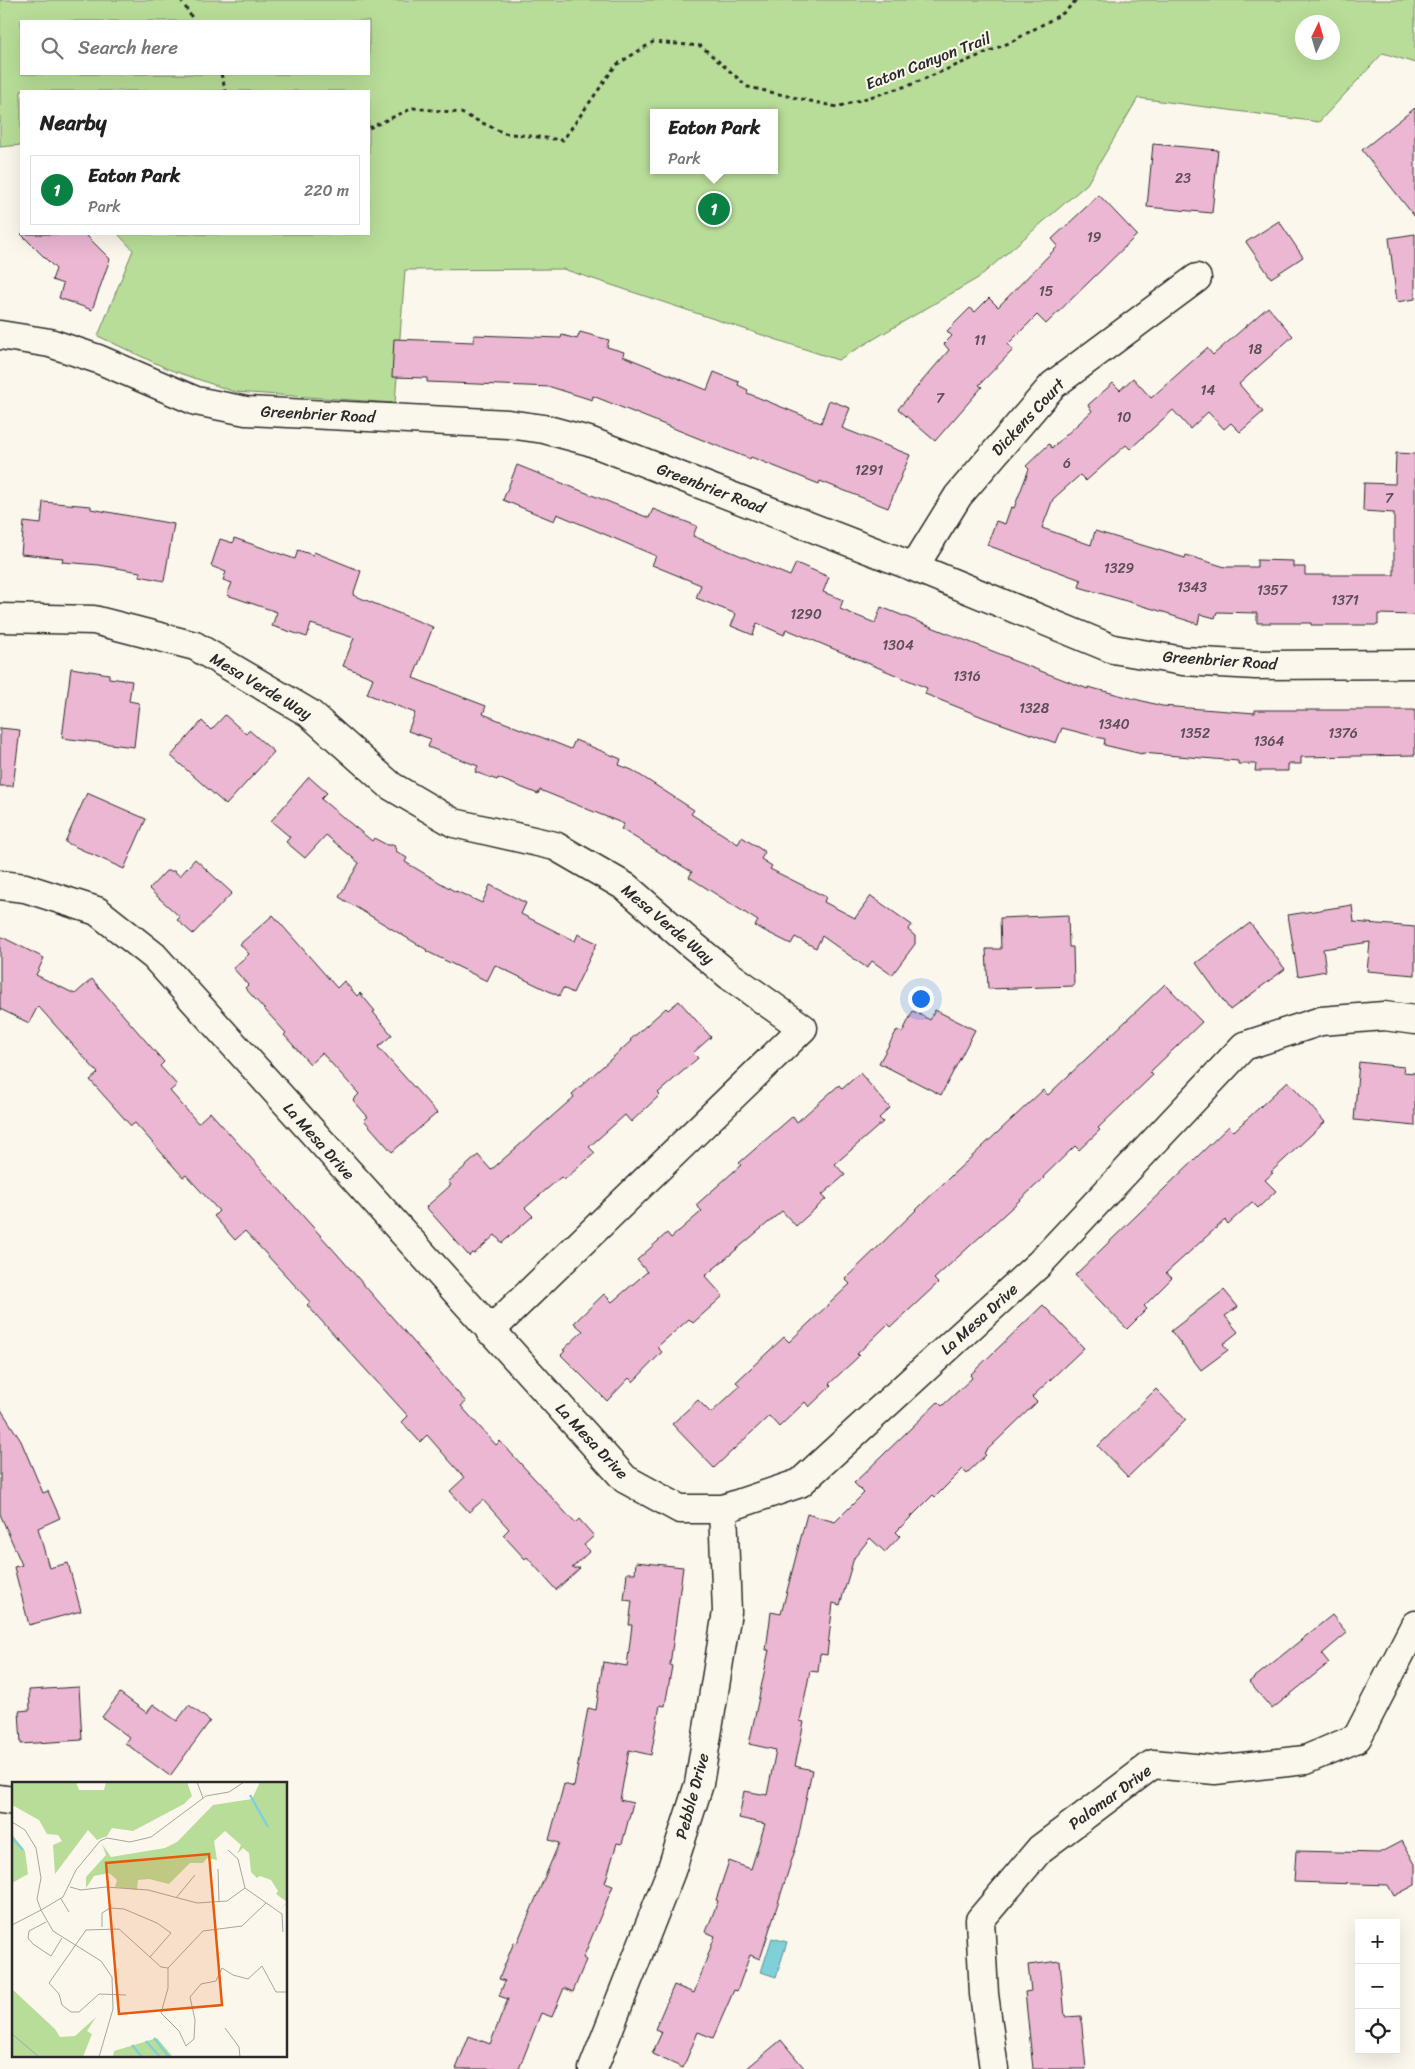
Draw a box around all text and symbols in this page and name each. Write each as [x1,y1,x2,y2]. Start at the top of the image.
north arrow [1295,15,1340,60]
search box [20,20,370,75]
street label: Eaton Canyon Trail [861,24,995,98]
text: Search here [78,31,178,64]
icon: search [38,34,66,62]
text: Nearby [40,104,106,142]
popup [650,109,778,174]
text: Eaton Park [668,111,760,144]
text: Park [668,144,701,173]
text: Eaton Park [88,159,180,192]
house number: 23 [1175,166,1191,191]
text: 1 [54,176,60,205]
text: 220 m [304,176,349,205]
pin: 1 [698,190,730,228]
text: Park [88,192,121,221]
house number: 19 [1087,225,1102,250]
house number: 15 [1039,279,1054,304]
house number: 11 [974,328,986,353]
house number: 18 [1248,337,1263,362]
street label: Dickens Court [984,371,1073,463]
house number: 14 [1201,378,1216,403]
house number: 7 [936,386,945,411]
street label: Greenbrier Road [260,397,377,432]
house number: 10 [1117,405,1132,430]
house number: 6 [1063,451,1071,476]
street label: Greenbrier Road [652,454,771,523]
house number: 1291 [855,458,883,483]
house number: 7 [1385,486,1394,511]
house number: 1329 [1104,556,1135,581]
house number: 1343 [1177,575,1207,600]
house number: 1357 [1257,578,1288,603]
house number: 1371 [1331,588,1359,613]
house number: 1290 [790,602,822,627]
house number: 1304 [882,633,914,658]
street label: Greenbrier Road [1162,642,1280,679]
street label: Mesa Verde Way [204,644,318,728]
house number: 1316 [953,664,981,689]
house number: 1328 [1019,696,1050,721]
house number: 1340 [1098,712,1130,737]
house number: 1352 [1180,721,1210,746]
house number: 1376 [1328,721,1358,746]
house number: 1364 [1254,729,1284,754]
street label: Mesa Verde Way [615,876,722,972]
your location [908,986,934,1012]
street label: La Mesa Drive [276,1095,362,1187]
street label: La Mesa Drive [933,1276,1025,1362]
street label: La Mesa Drive [548,1396,636,1486]
street label: Pebble Drive [667,1750,717,1842]
street label: Palomar Drive [1062,1757,1158,1837]
inset map [12,1782,288,2056]
map controls [1355,1919,1400,2054]
button: + [1355,1919,1400,1964]
button: − [1355,1964,1400,2009]
button: locate [1355,2009,1400,2054]

